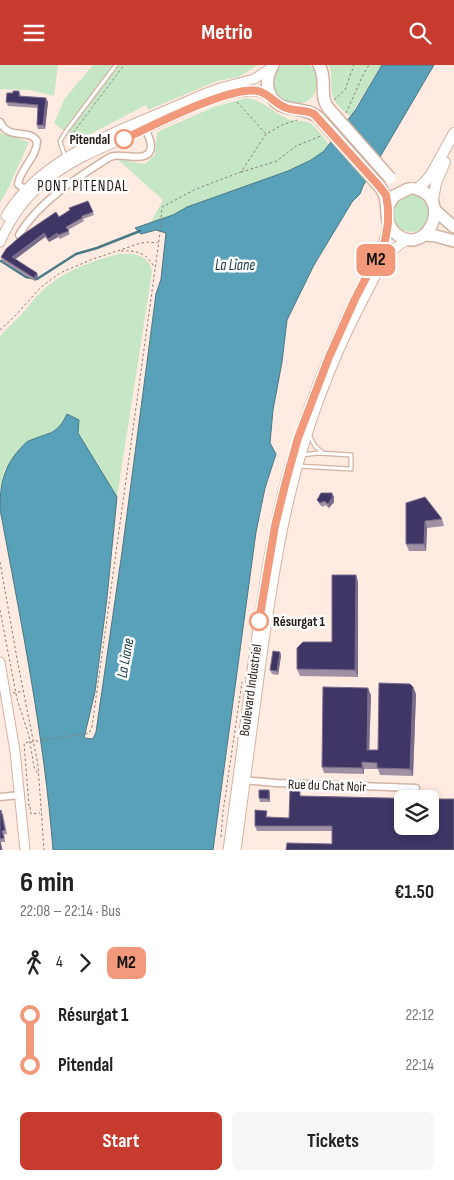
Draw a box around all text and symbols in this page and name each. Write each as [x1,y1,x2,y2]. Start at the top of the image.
icon: menu [20,19,48,47]
text: Metrio [201,19,253,46]
icon: search [406,19,434,47]
marker: Pitendal [114,129,134,149]
place label: Pitendal [69,131,110,148]
district label: PONT PITENDAL [37,177,129,196]
line badge: M2 [354,244,398,276]
text: M2 [366,249,386,270]
water label: La Liane [215,256,255,275]
marker: Résurgat 1 [249,611,269,631]
place label: Résurgat 1 [273,613,325,630]
water label: La Liane [113,637,138,679]
street label: Boulevard Industriel [236,643,265,737]
street label: Rue du Chat Noir [288,776,366,795]
map controls [394,790,439,835]
button: layers [394,790,439,835]
text: 6 min [20,866,74,899]
text: €1.50 [394,881,434,904]
text: 22:08 – 22:14 · Bus [20,902,121,921]
icon: walk [20,949,48,977]
icon: forward [71,949,99,977]
text: M2 [117,952,136,973]
text: 4 [56,953,63,972]
text: Résurgat 1 [58,1004,129,1027]
text: 22:12 [405,1006,434,1025]
text: Pitendal [58,1054,113,1077]
text: 22:14 [405,1056,434,1075]
button: Start [20,1112,222,1170]
button: Tickets [232,1112,434,1170]

